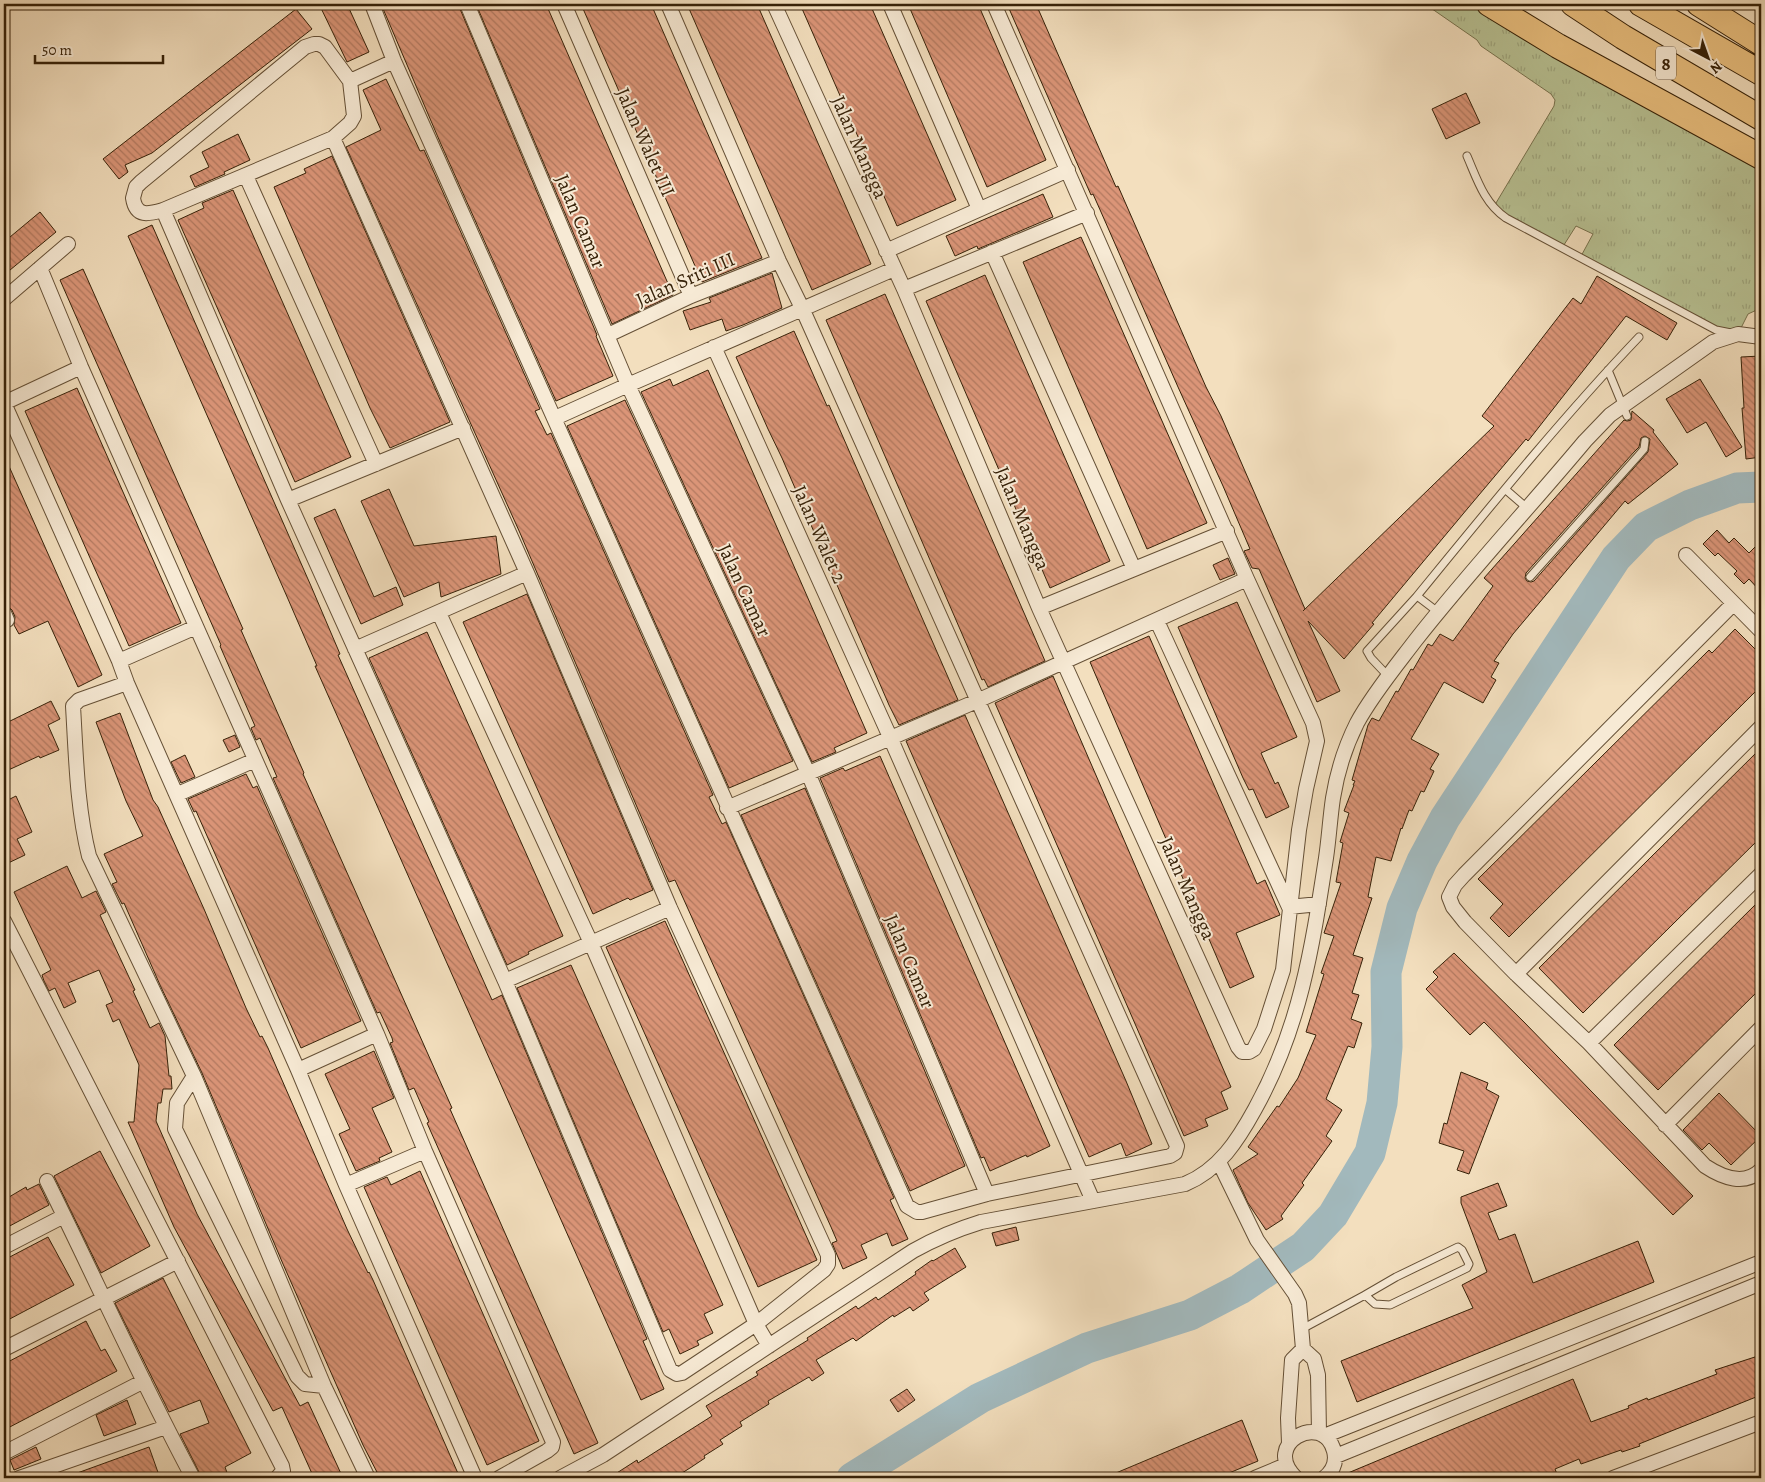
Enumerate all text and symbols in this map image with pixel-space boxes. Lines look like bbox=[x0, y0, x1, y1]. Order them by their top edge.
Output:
scale bar bbox=[35, 32, 162, 64]
north arrow bbox=[1682, 32, 1732, 82]
text: 50 m bbox=[42, 40, 72, 60]
road number: 8 bbox=[1656, 46, 1676, 80]
text: N bbox=[1706, 57, 1726, 78]
street label: Jalan Walet III bbox=[609, 83, 682, 201]
street label: Jalan Mangga bbox=[825, 91, 895, 204]
street label: Jalan Camar bbox=[549, 170, 613, 273]
street label: Jalan Sriti III bbox=[631, 246, 739, 313]
street label: Jalan Mangga bbox=[989, 462, 1057, 575]
street label: Jalan Walet 2 bbox=[786, 481, 853, 588]
street label: Jalan Camar bbox=[711, 539, 778, 641]
street label: Jalan Mangga bbox=[1153, 832, 1223, 945]
street label: Jalan Camar bbox=[878, 910, 942, 1013]

